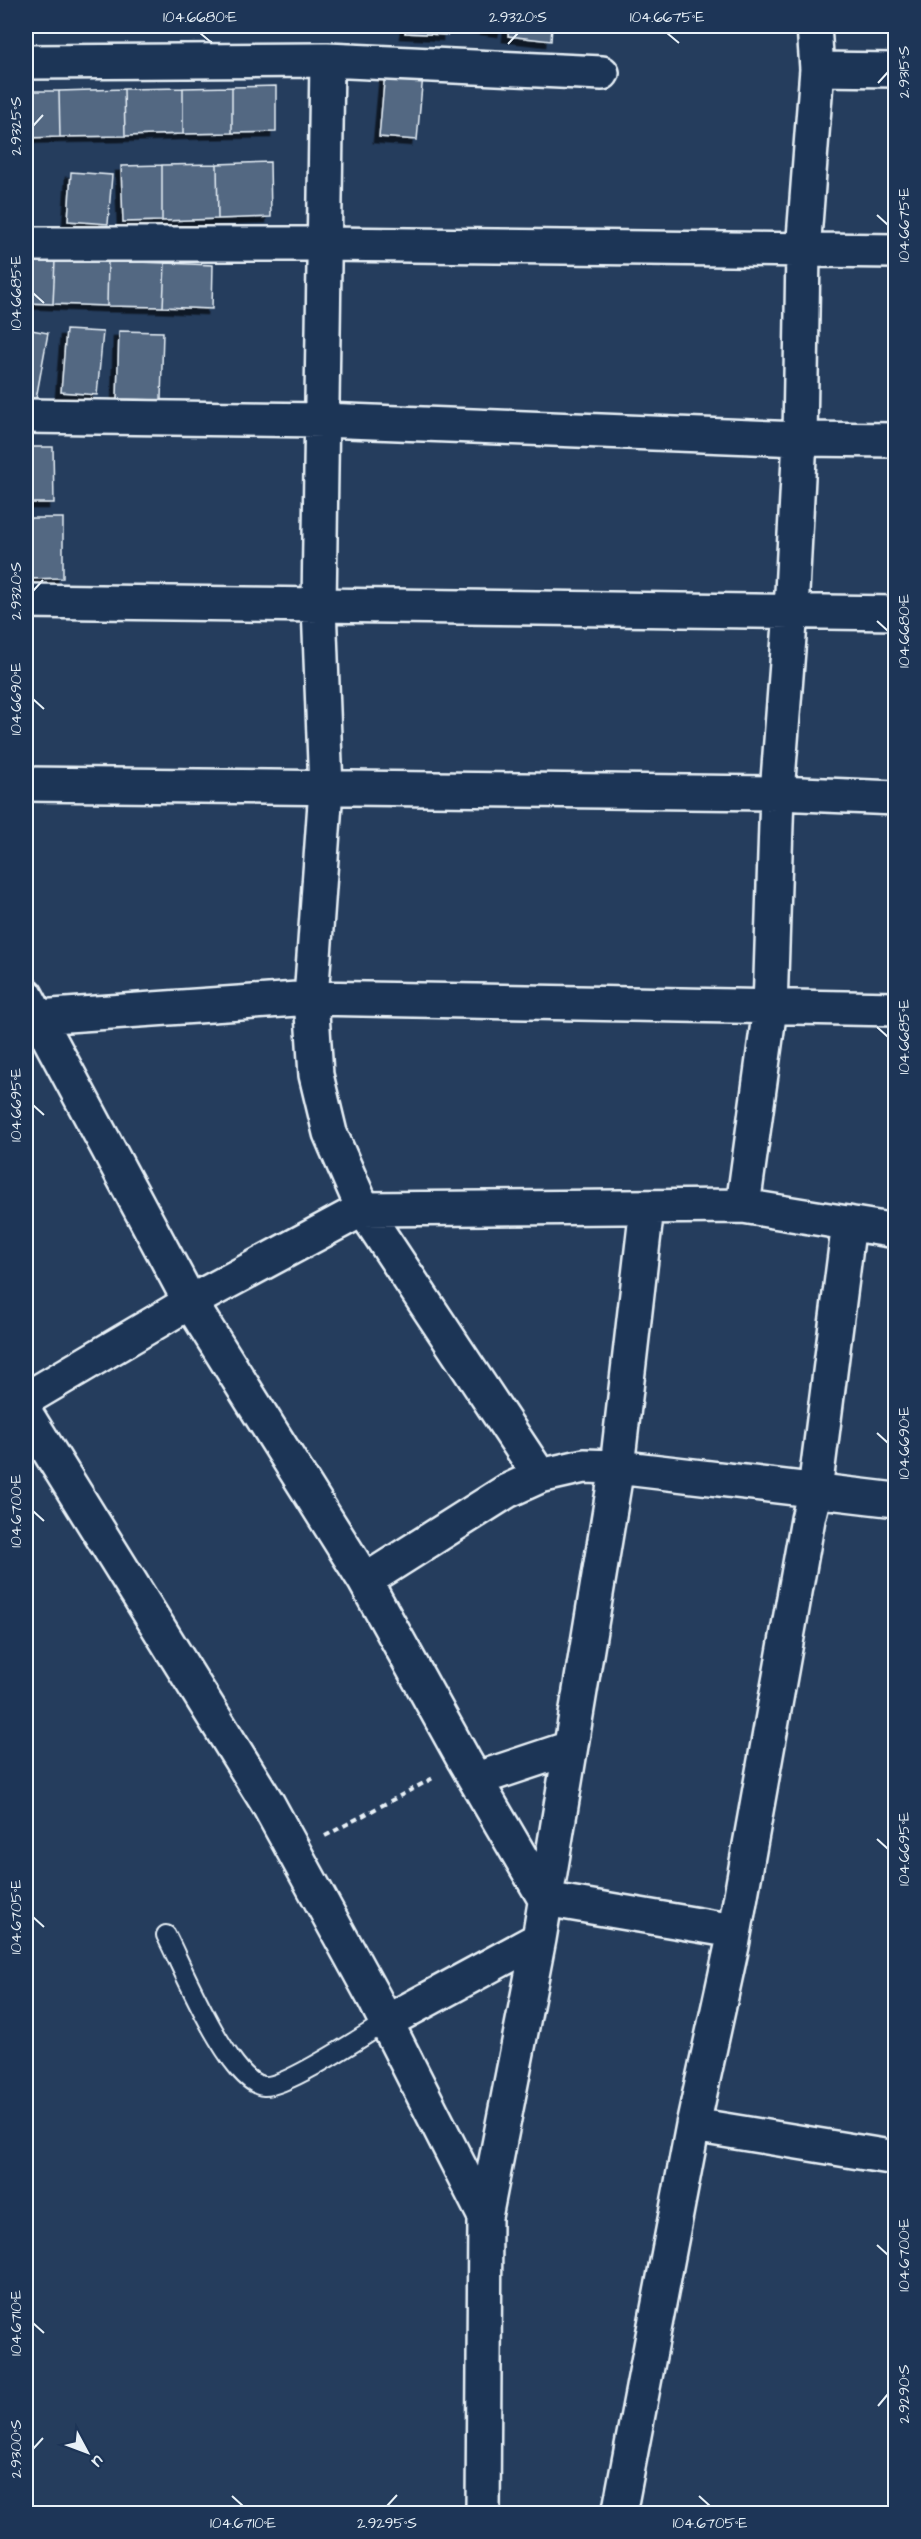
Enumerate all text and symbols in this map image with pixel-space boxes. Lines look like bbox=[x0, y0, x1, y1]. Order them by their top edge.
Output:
text: 104.6680°E bbox=[163, 7, 237, 28]
text: 2.9320°S bbox=[489, 7, 547, 28]
text: 104.6675°E bbox=[630, 7, 704, 28]
text: 2.9315°S bbox=[894, 45, 915, 98]
text: 2.9325°S bbox=[6, 96, 27, 156]
text: 104.6675°E bbox=[894, 188, 915, 262]
text: 104.6685°E bbox=[6, 255, 27, 331]
text: 2.9320°S bbox=[6, 562, 27, 620]
text: 104.6680°E bbox=[894, 594, 915, 668]
text: 104.6690°E bbox=[6, 663, 27, 735]
text: 104.6685°E bbox=[894, 999, 915, 1075]
text: 104.6695°E bbox=[6, 1068, 27, 1142]
text: 104.6690°E bbox=[894, 1407, 915, 1479]
text: 104.6700°E bbox=[6, 1474, 27, 1548]
text: 104.6695°E bbox=[894, 1812, 915, 1886]
text: 104.6705°E bbox=[6, 1880, 27, 1954]
text: 104.6700°E bbox=[894, 2218, 915, 2292]
text: 104.6710°E bbox=[6, 2290, 27, 2356]
text: 2.9290°S bbox=[894, 2364, 915, 2423]
text: 2.9300°S bbox=[6, 2419, 27, 2478]
north arrow bbox=[57, 2422, 117, 2482]
text: U bbox=[86, 2451, 109, 2472]
text: 104.6710°E bbox=[210, 2513, 276, 2534]
text: 2.9295°S bbox=[357, 2513, 417, 2534]
text: 104.6705°E bbox=[673, 2513, 747, 2534]

